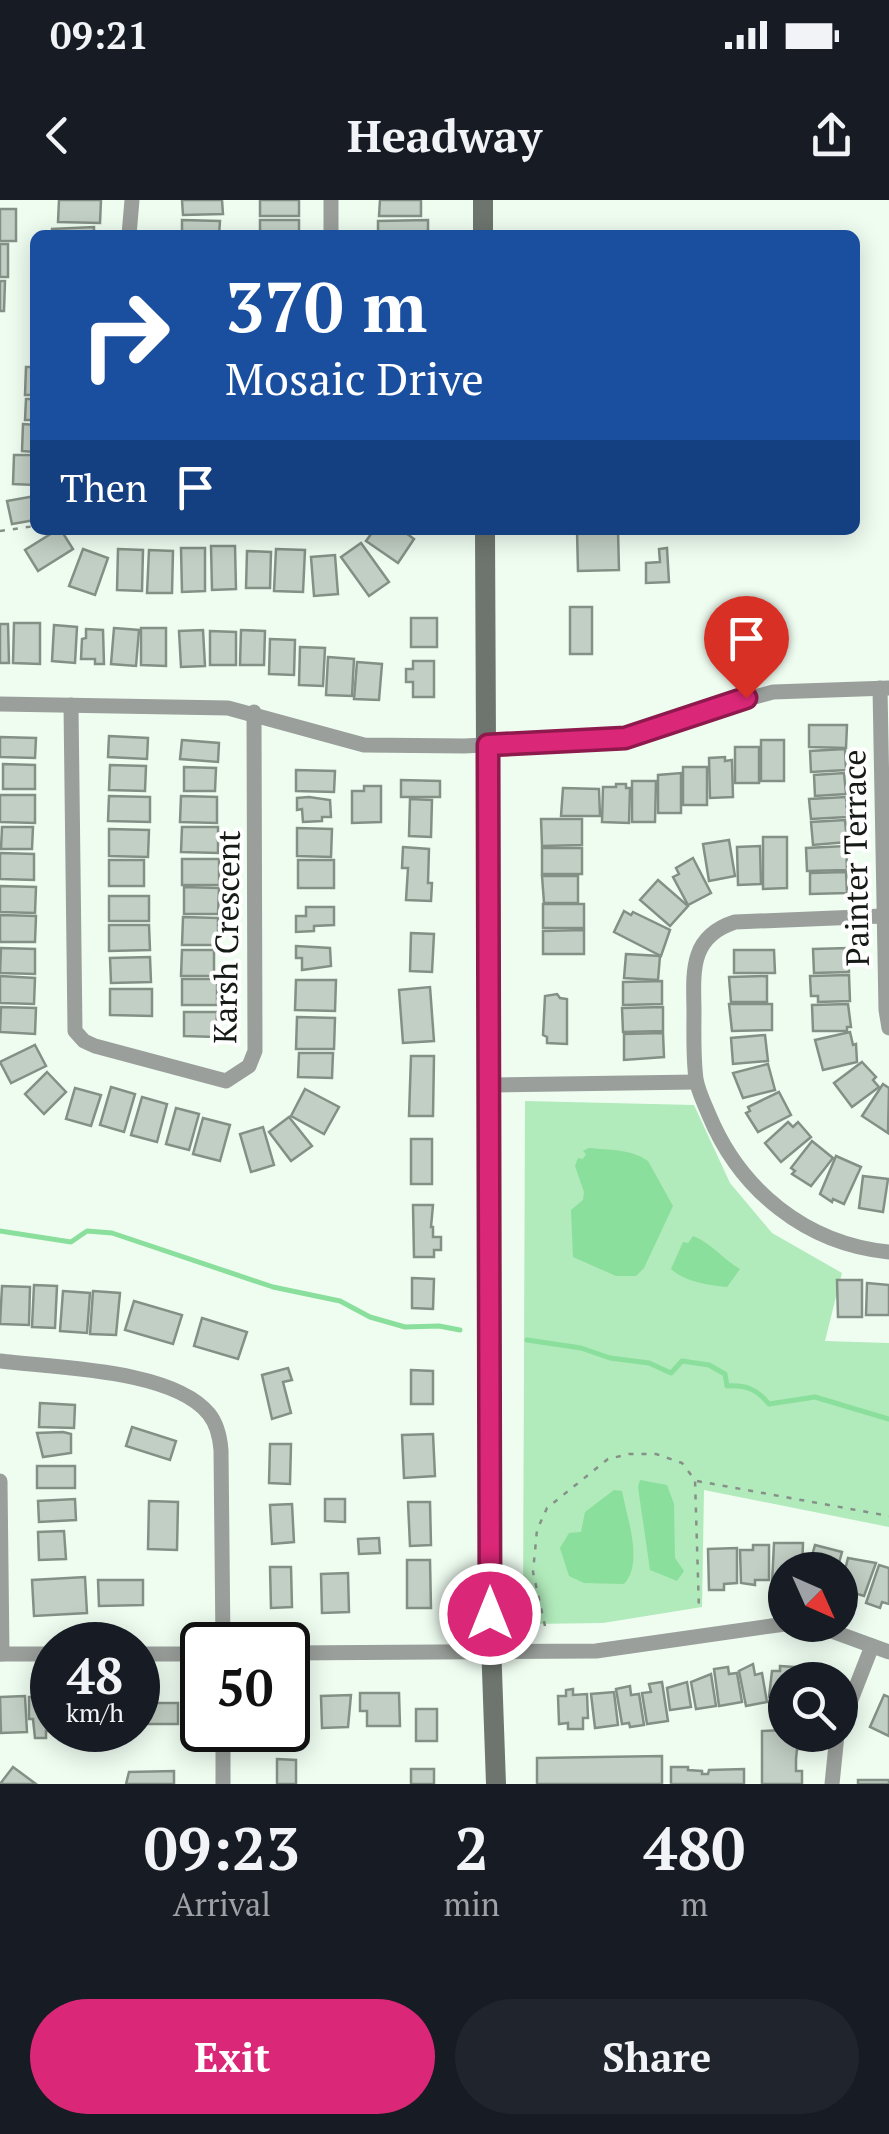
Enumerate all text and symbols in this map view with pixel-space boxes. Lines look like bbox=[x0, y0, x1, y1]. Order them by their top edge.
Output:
text: 09:21 bbox=[50, 10, 149, 60]
text: Headway bbox=[347, 105, 542, 165]
icon: back bbox=[30, 108, 85, 163]
icon: share bbox=[804, 108, 859, 163]
text: 370 m bbox=[225, 259, 427, 352]
icon: right bbox=[60, 270, 190, 400]
text: Mosaic Drive bbox=[225, 348, 484, 408]
icon: arrive bbox=[168, 460, 223, 515]
text: Then bbox=[60, 463, 148, 513]
pin bbox=[704, 596, 789, 699]
icon: arrive bbox=[719, 611, 774, 666]
street label: Painter Terrace bbox=[832, 749, 878, 967]
street label: Karsh Crescent bbox=[203, 830, 249, 1044]
north arrow bbox=[768, 1552, 858, 1642]
map controls bbox=[768, 1552, 858, 1752]
position arrow bbox=[438, 1562, 542, 1666]
speed limit sign: 50 bbox=[180, 1622, 310, 1752]
text: 48 bbox=[67, 1642, 123, 1708]
button: search bbox=[768, 1662, 858, 1752]
text: km/h bbox=[66, 1696, 124, 1729]
text: 09:23 bbox=[144, 1808, 300, 1887]
text: 2 bbox=[455, 1808, 489, 1887]
text: 480 bbox=[644, 1808, 745, 1887]
text: Arrival bbox=[173, 1883, 271, 1925]
text: min bbox=[444, 1883, 500, 1925]
text: m bbox=[681, 1883, 708, 1925]
button: Exit bbox=[30, 1999, 435, 2114]
button: Share bbox=[455, 1999, 859, 2114]

